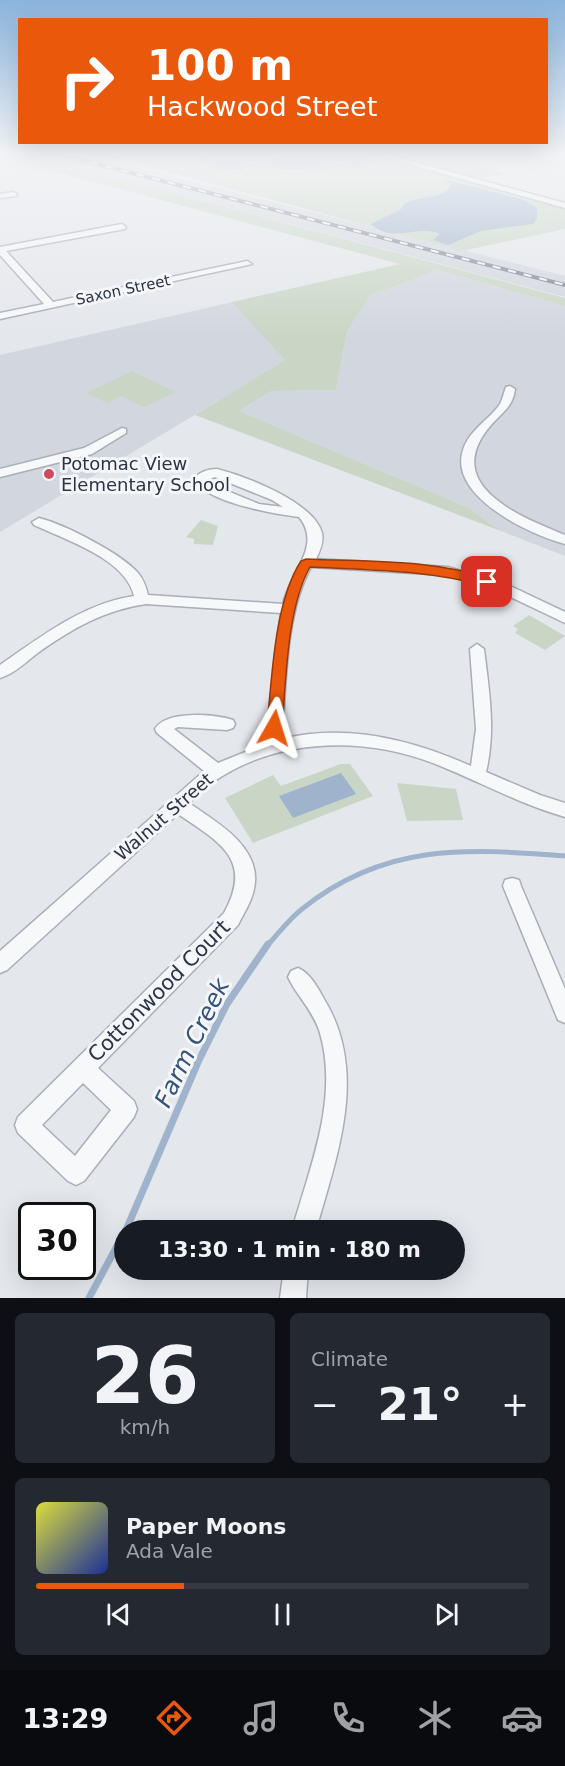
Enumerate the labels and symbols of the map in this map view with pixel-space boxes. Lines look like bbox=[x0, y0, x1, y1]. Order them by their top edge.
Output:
street label: Saxon Street bbox=[74, 271, 172, 309]
place label: Potomac View Elementary School bbox=[61, 453, 230, 495]
marker: Potomac View Elementary School bbox=[42, 467, 56, 481]
pin bbox=[461, 556, 512, 607]
position arrow bbox=[242, 696, 306, 760]
street label: Walnut Street bbox=[110, 768, 217, 865]
street label: Cottonwood Court bbox=[83, 915, 235, 1067]
water label: Farm Creek bbox=[149, 973, 236, 1112]
speed limit sign: 30 bbox=[18, 1202, 96, 1280]

